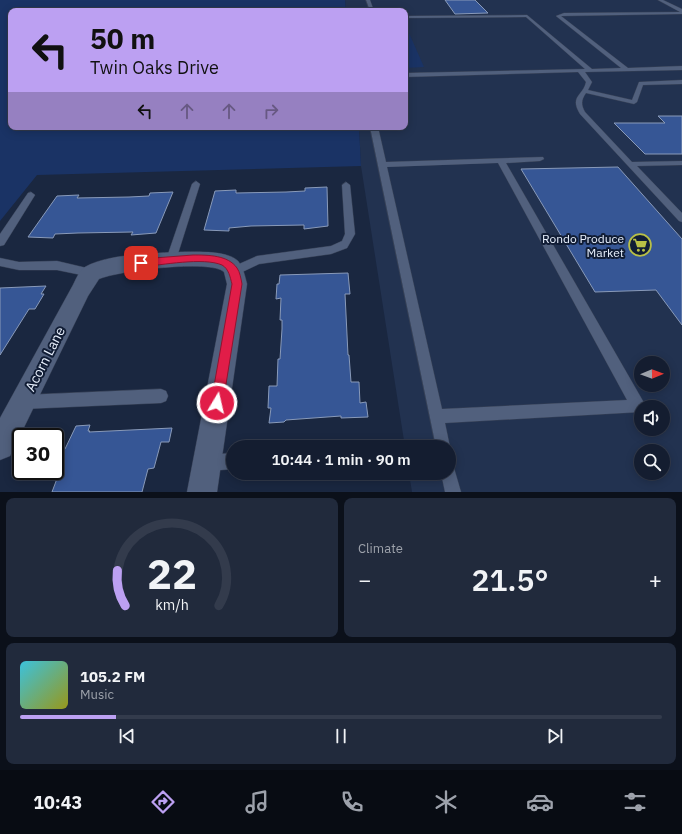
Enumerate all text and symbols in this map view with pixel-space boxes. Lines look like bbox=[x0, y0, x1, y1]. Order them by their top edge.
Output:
text: 50 m bbox=[90, 20, 155, 57]
icon: left bbox=[24, 24, 76, 76]
text: Twin Oaks Drive bbox=[90, 56, 219, 79]
icon: left bbox=[134, 100, 156, 122]
icon: ahead bbox=[176, 100, 198, 122]
icon: ahead bbox=[218, 100, 240, 122]
icon: right bbox=[260, 100, 282, 122]
place label: Rondo Produce Market bbox=[542, 231, 624, 260]
supermarket icon: Rondo Produce Market bbox=[627, 232, 653, 258]
pin bbox=[124, 246, 158, 280]
icon: arrive bbox=[130, 252, 152, 274]
street label: Acorn Lane bbox=[21, 323, 69, 394]
north arrow bbox=[634, 356, 670, 392]
map controls bbox=[634, 356, 670, 480]
position arrow bbox=[196, 382, 238, 424]
button: sound bbox=[634, 400, 670, 436]
speed limit sign: 30 bbox=[12, 428, 64, 480]
button: search bbox=[634, 444, 670, 480]
text: 10:44 · 1 min · 90 m bbox=[271, 450, 411, 469]
text: Climate bbox=[358, 540, 403, 557]
text: 22 bbox=[147, 545, 197, 599]
text: 21.5° bbox=[471, 560, 549, 599]
text: − bbox=[358, 565, 371, 594]
text: + bbox=[649, 565, 662, 594]
text: km/h bbox=[155, 594, 189, 613]
text: 105.2 FM bbox=[80, 667, 145, 686]
text: Music bbox=[80, 686, 114, 703]
icon: previous bbox=[116, 725, 138, 747]
icon: pause bbox=[330, 725, 352, 747]
icon: next bbox=[544, 725, 566, 747]
icon: directions bbox=[149, 788, 177, 816]
icon: music bbox=[243, 788, 271, 816]
icon: phone bbox=[338, 788, 366, 816]
icon: climate bbox=[432, 788, 460, 816]
icon: car bbox=[526, 788, 554, 816]
icon: filters bbox=[621, 788, 649, 816]
text: 10:43 bbox=[33, 791, 82, 814]

